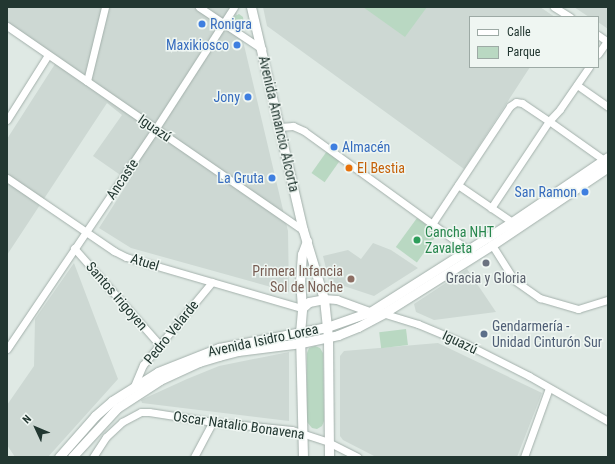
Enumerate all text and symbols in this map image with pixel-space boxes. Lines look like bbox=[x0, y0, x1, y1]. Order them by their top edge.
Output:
place label: Ronigra bbox=[210, 16, 252, 32]
legend bbox=[469, 16, 599, 68]
marker: Ronigra bbox=[197, 19, 207, 29]
text: Calle bbox=[507, 25, 531, 39]
place label: Maxikiosco bbox=[166, 37, 229, 53]
marker: Maxikiosco bbox=[232, 40, 242, 50]
text: Parque bbox=[507, 45, 540, 59]
street label: Avenida Amancio Alcorta bbox=[255, 54, 303, 194]
place label: Jony bbox=[214, 89, 240, 105]
marker: Jony bbox=[243, 92, 253, 102]
street label: Iguazú bbox=[135, 111, 175, 145]
place label: Almacén bbox=[342, 139, 390, 155]
marker: Almacén bbox=[329, 142, 339, 152]
street label: Ancaste bbox=[102, 156, 142, 202]
place label: El Bestia bbox=[357, 160, 405, 176]
marker: El Bestia bbox=[344, 163, 354, 173]
place label: La Gruta bbox=[217, 170, 264, 186]
marker: La Gruta bbox=[267, 173, 277, 183]
place label: San Ramon bbox=[515, 184, 577, 200]
marker: San Ramon bbox=[580, 187, 590, 197]
place label: Cancha NHT Zavaleta bbox=[425, 224, 494, 256]
marker: Cancha NHT Zavaleta bbox=[412, 235, 422, 245]
street label: Atuel bbox=[129, 250, 161, 274]
street label: Santos Irigoyen bbox=[83, 258, 151, 334]
marker: Gracia y Gloria bbox=[481, 258, 491, 268]
place label: Primera Infancia Sol de Noche bbox=[252, 263, 343, 296]
place label: Gracia y Gloria bbox=[446, 270, 526, 286]
marker: Primera Infancia Sol de Noche bbox=[346, 274, 356, 284]
street label: Pedro Velarde bbox=[140, 297, 202, 367]
place label: Gendarmería - Unidad Cinturón Sur bbox=[492, 318, 602, 350]
street label: Avenida Isidro Lorea bbox=[206, 320, 320, 360]
street label: Iguazú bbox=[440, 327, 480, 357]
marker: Gendarmería - Unidad Cinturón Sur bbox=[479, 329, 489, 339]
street label: Oscar Natalio Bonavena bbox=[172, 407, 306, 443]
north arrow bbox=[16, 408, 56, 448]
text: N bbox=[20, 412, 34, 426]

